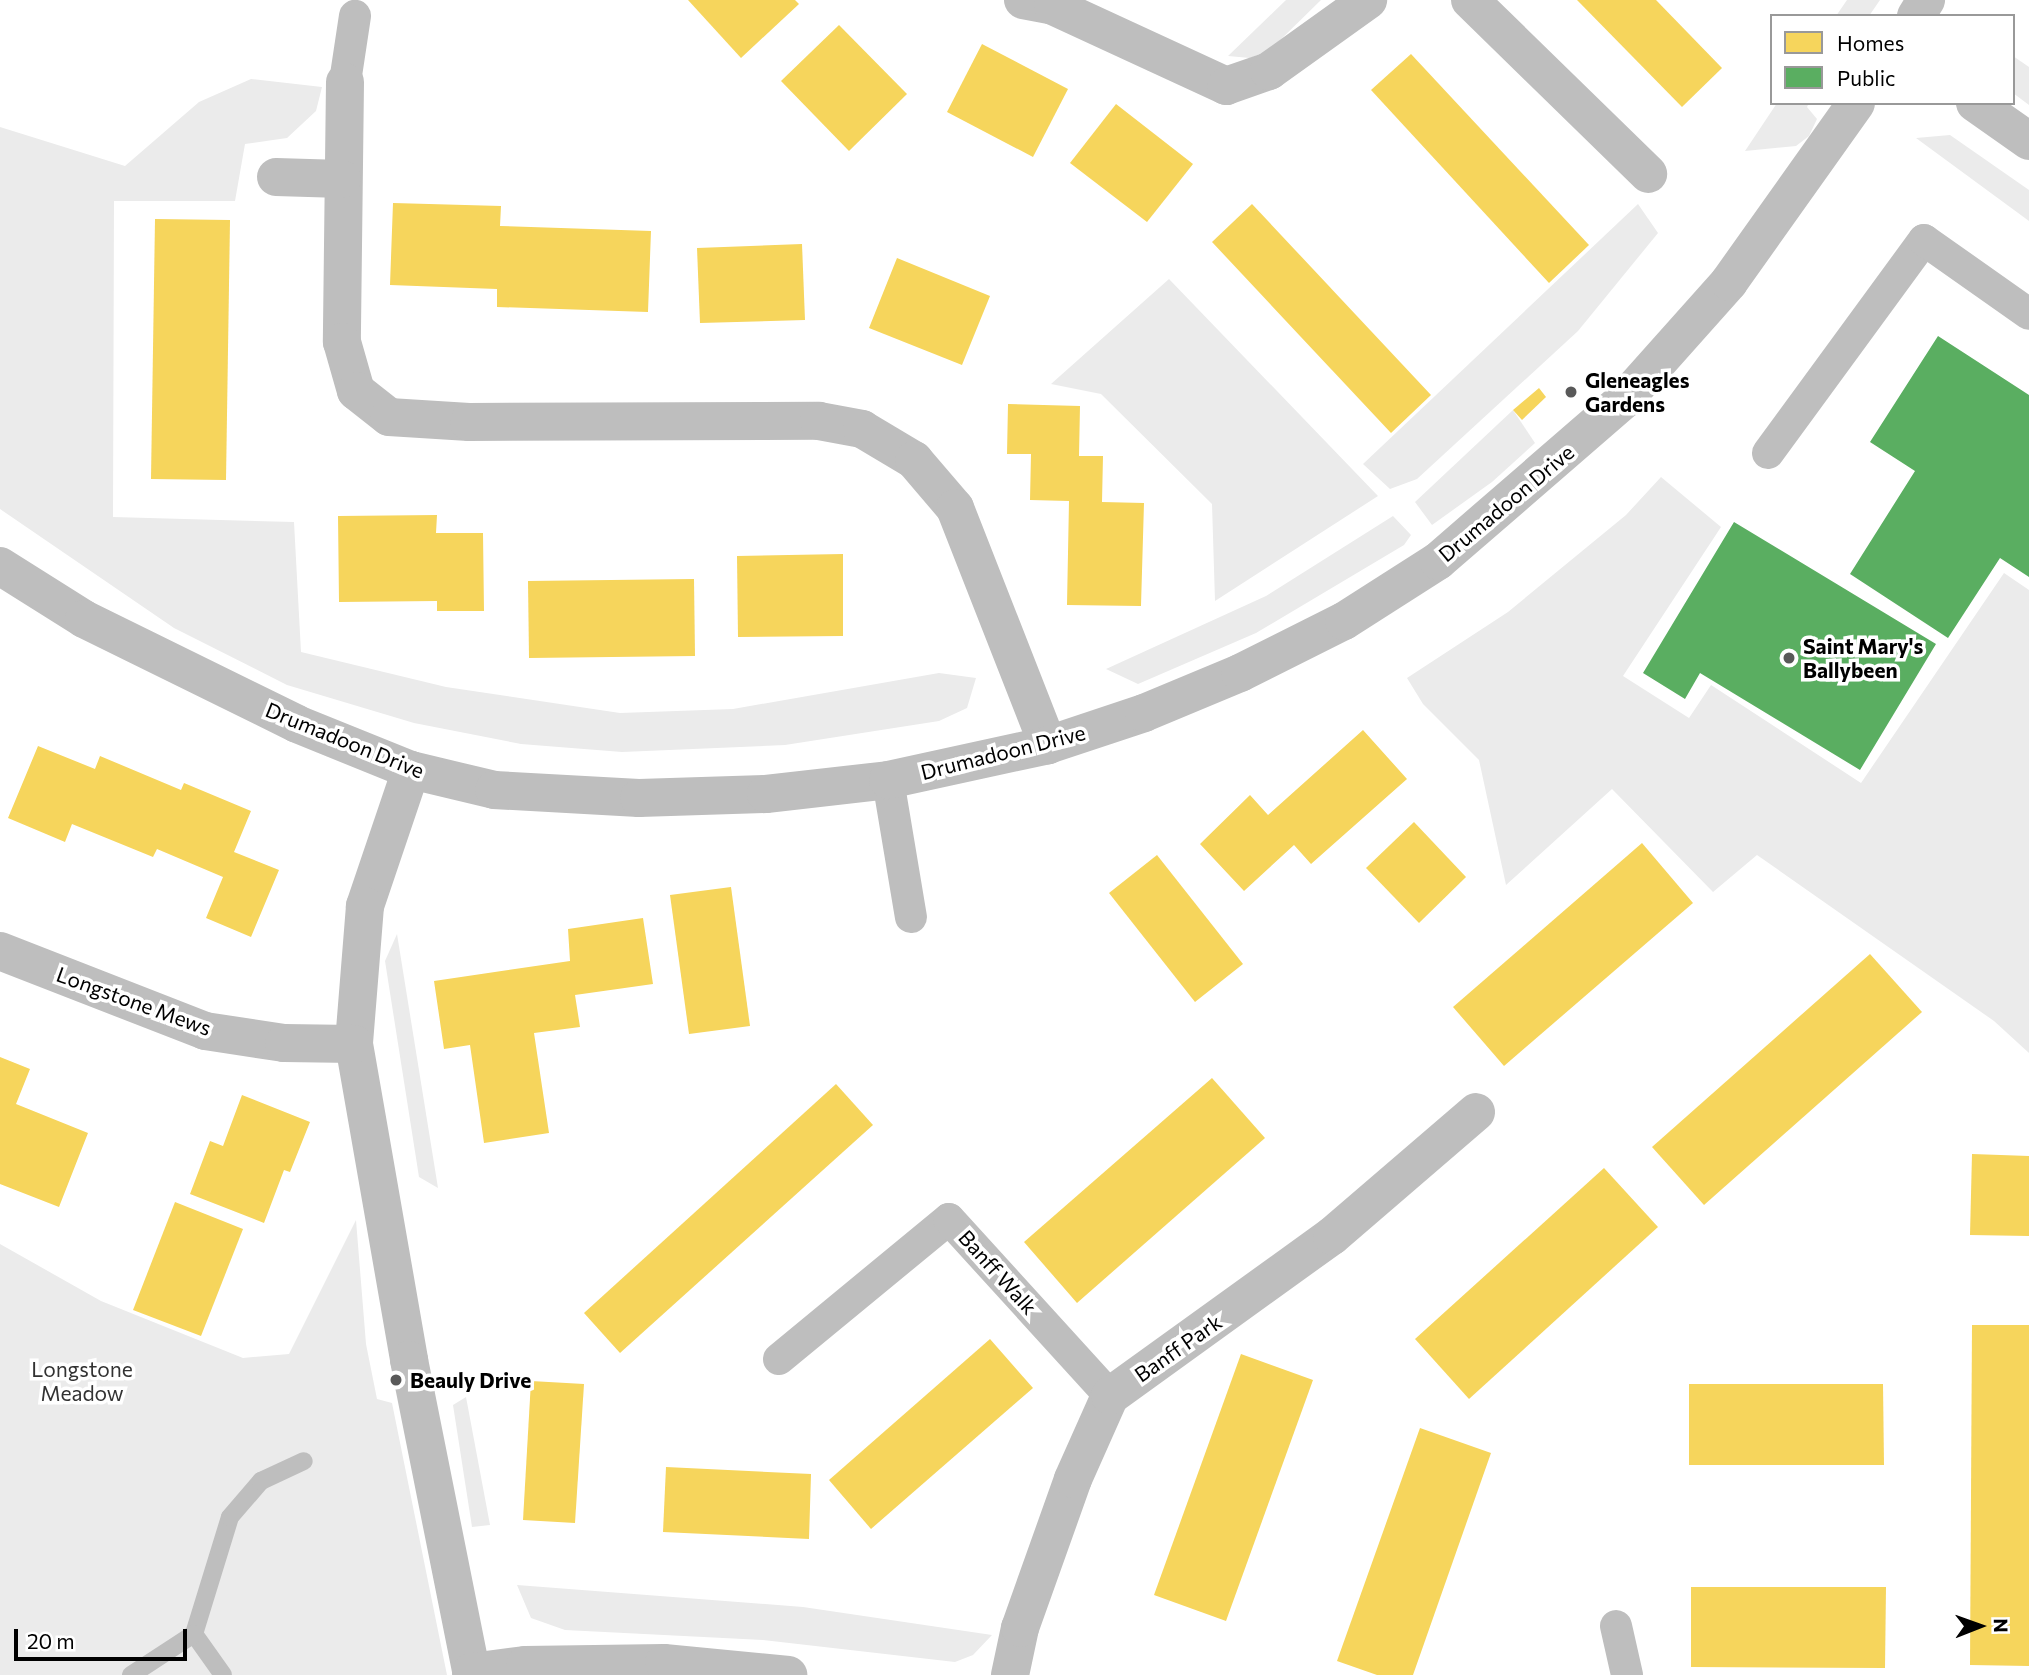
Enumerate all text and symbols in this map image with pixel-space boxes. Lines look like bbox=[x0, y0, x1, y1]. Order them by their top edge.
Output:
legend bbox=[1770, 14, 2015, 105]
text: Homes bbox=[1837, 30, 1904, 55]
text: Public bbox=[1837, 65, 1895, 90]
place label: Gleneagles Gardens bbox=[1585, 367, 1689, 417]
marker: Gleneagles Gardens bbox=[1563, 384, 1579, 400]
street label: Drumadoon Drive bbox=[1433, 439, 1579, 567]
place label: Saint Mary's Ballybeen bbox=[1803, 633, 1923, 683]
marker: Saint Mary's Ballybeen bbox=[1781, 650, 1797, 666]
street label: Drumadoon Drive bbox=[262, 697, 428, 783]
street label: Drumadoon Drive bbox=[918, 719, 1088, 785]
street label: Longstone Mews bbox=[53, 961, 215, 1041]
street label: Banff Walk bbox=[954, 1225, 1042, 1319]
street label: Banff Park bbox=[1130, 1309, 1226, 1387]
park label: Longstone Meadow bbox=[31, 1356, 133, 1406]
place label: Beauly Drive bbox=[410, 1367, 531, 1393]
marker: Beauly Drive bbox=[388, 1372, 404, 1388]
north arrow bbox=[1945, 1591, 2015, 1661]
scale bar bbox=[18, 1616, 191, 1660]
text: N bbox=[1990, 1618, 2013, 1633]
text: 20 m bbox=[27, 1628, 75, 1653]

